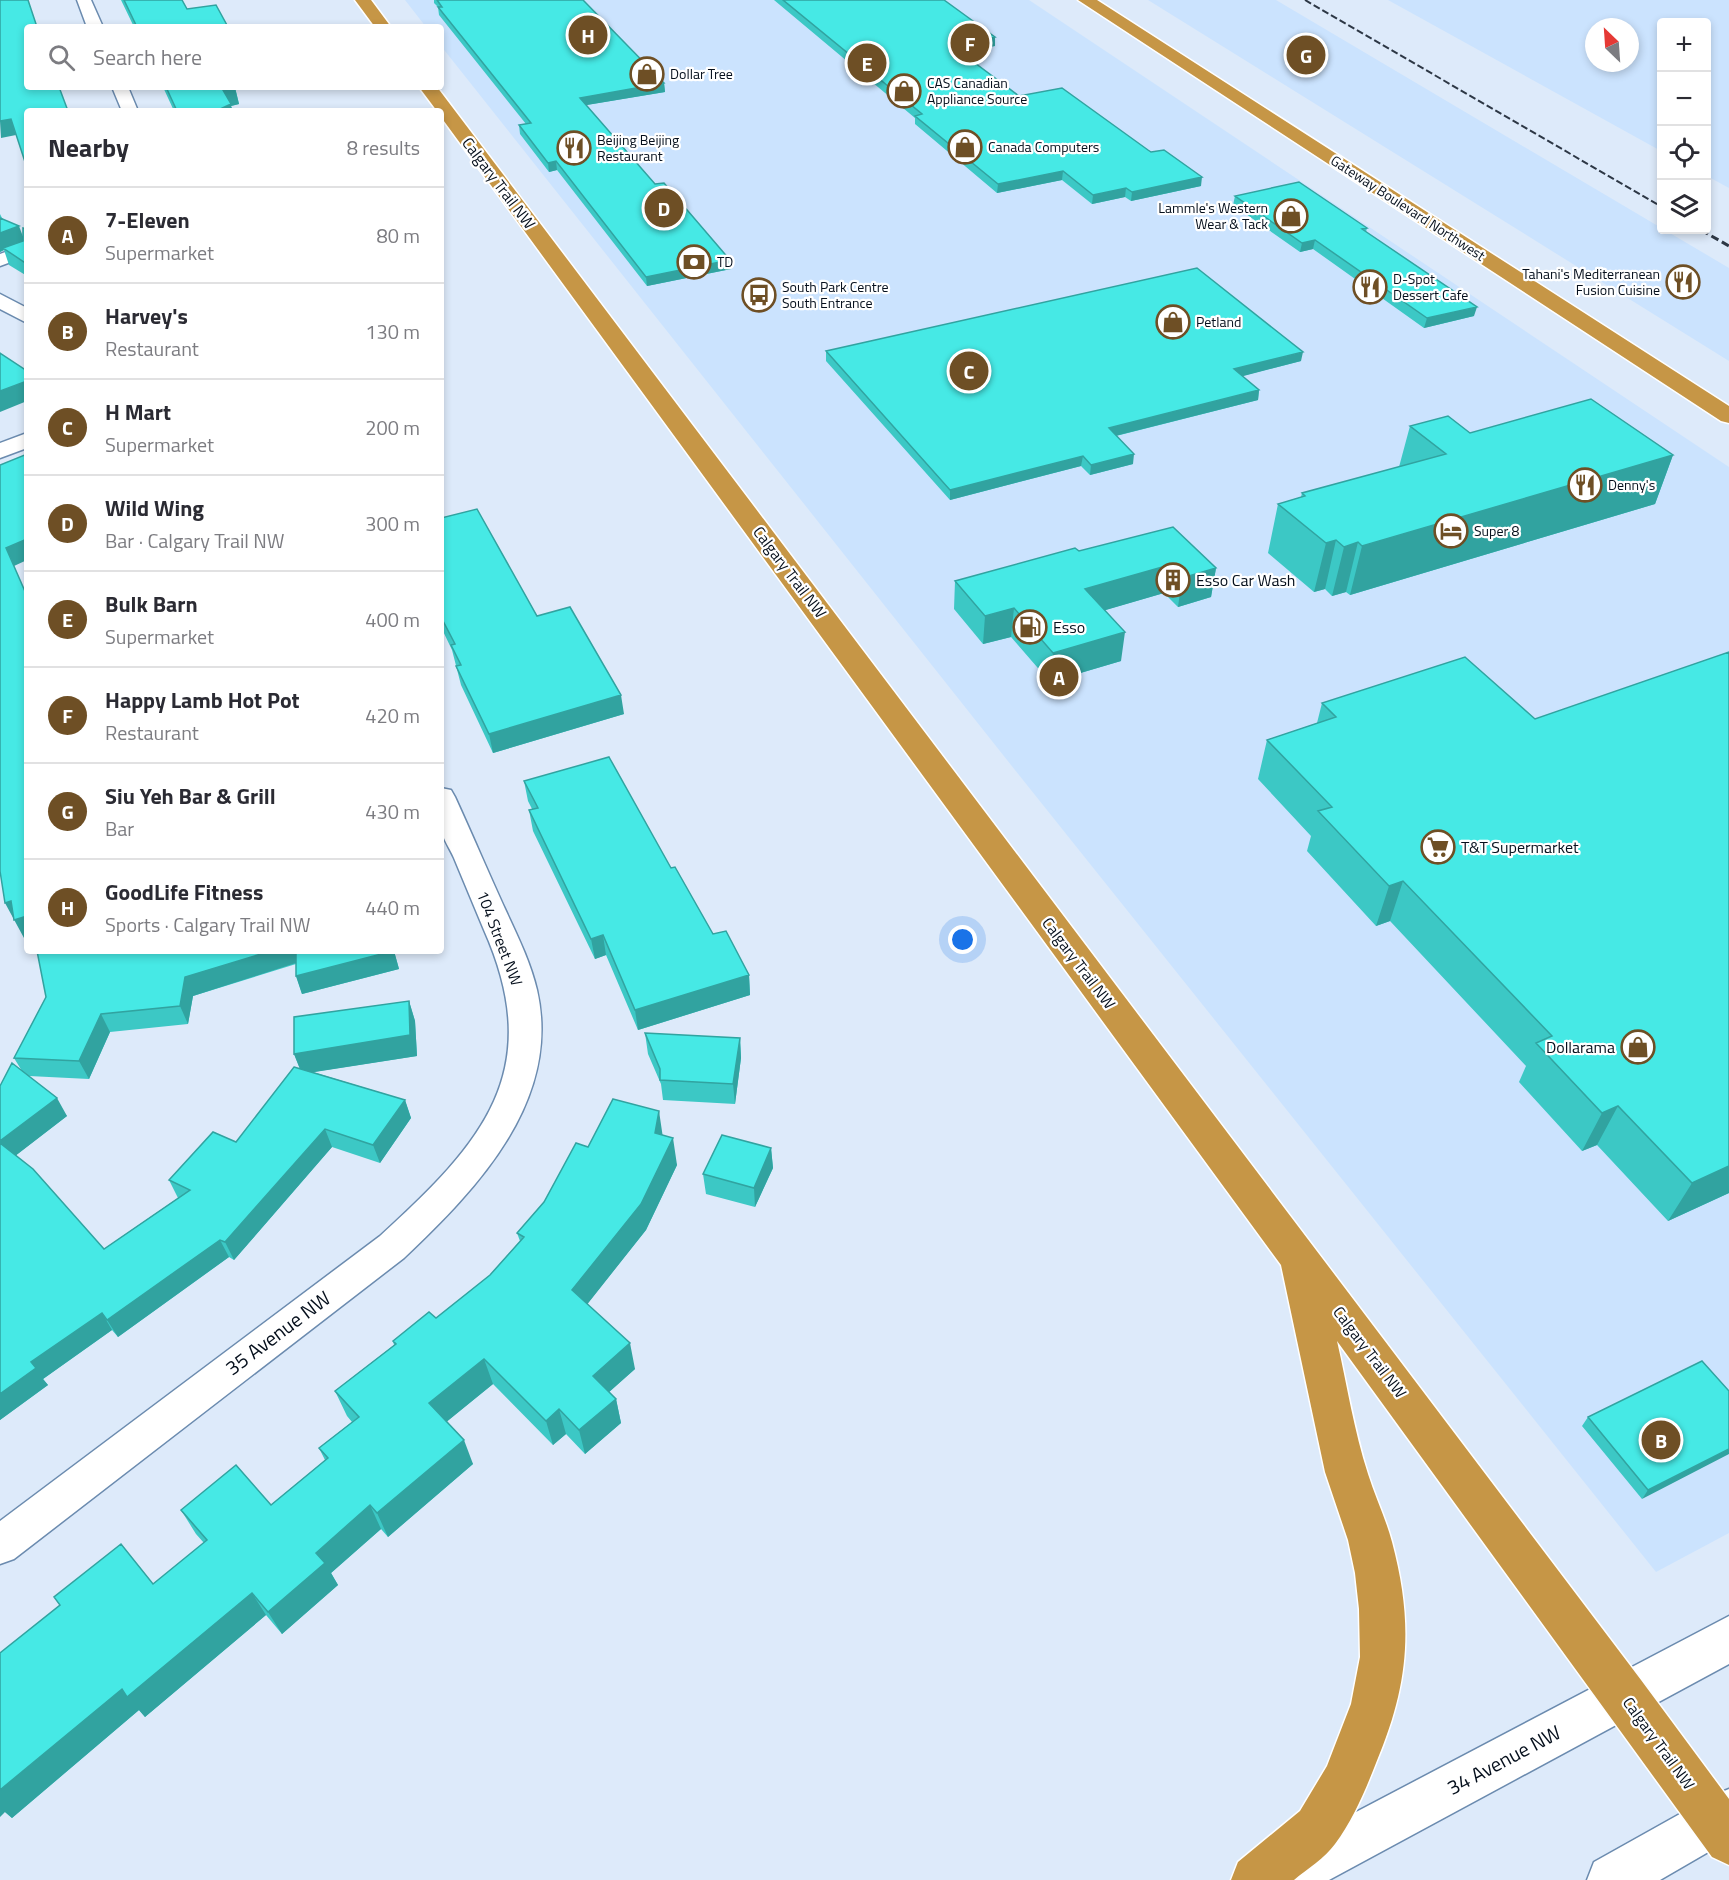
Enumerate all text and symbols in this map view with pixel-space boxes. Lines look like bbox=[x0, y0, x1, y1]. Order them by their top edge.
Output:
pin: H bbox=[568, 12, 608, 57]
north arrow bbox=[1585, 18, 1639, 72]
map controls bbox=[1657, 18, 1711, 234]
button: + bbox=[1657, 18, 1711, 72]
pin: F bbox=[950, 20, 990, 66]
search box bbox=[24, 24, 444, 90]
pin: G bbox=[1286, 32, 1326, 78]
text: Search here bbox=[93, 40, 202, 74]
pin: E bbox=[848, 40, 886, 86]
icon: search bbox=[45, 41, 78, 74]
shop icon: Dollar Tree bbox=[629, 56, 665, 92]
place label: Dollar Tree bbox=[670, 63, 733, 84]
place label: CAS Canadian Appliance Source bbox=[927, 72, 1027, 109]
button: − bbox=[1657, 72, 1711, 126]
shop icon: CAS Canadian Appliance Source bbox=[886, 73, 922, 109]
button: locate bbox=[1657, 126, 1711, 180]
text: Nearby bbox=[48, 128, 129, 167]
place label: Beijing Beijing Restaurant bbox=[597, 129, 679, 166]
shop icon: Canada Computers bbox=[947, 129, 983, 165]
restaurant icon: Beijing Beijing Restaurant bbox=[556, 130, 592, 166]
text: 8 results bbox=[347, 132, 420, 163]
street label: Calgary Trail NW bbox=[456, 132, 542, 234]
place label: Canada Computers bbox=[988, 136, 1099, 157]
street label: Gateway Boulevard Northwest bbox=[1327, 150, 1490, 266]
button: layers bbox=[1657, 180, 1711, 234]
pin: D bbox=[644, 186, 684, 230]
place label: Lammle's Western Wear & Tack bbox=[1158, 197, 1268, 234]
shop icon: Lammle's Western Wear & Tack bbox=[1273, 198, 1309, 234]
text: 7-Eleven bbox=[105, 203, 190, 237]
text: A bbox=[61, 220, 74, 251]
text: 80 m bbox=[376, 220, 420, 251]
text: Supermarket bbox=[105, 237, 214, 268]
bank icon: TD bbox=[676, 244, 712, 280]
place label: TD bbox=[717, 251, 733, 272]
place label: Tahani's Mediterranean Fusion Cuisine bbox=[1522, 263, 1660, 300]
restaurant icon: Tahani's Mediterranean Fusion Cuisine bbox=[1665, 264, 1701, 300]
place label: D-Spot Dessert Cafe bbox=[1393, 268, 1468, 305]
restaurant icon: D-Spot Dessert Cafe bbox=[1352, 269, 1388, 305]
place label: South Park Centre South Entrance bbox=[782, 276, 889, 313]
bus stop icon: South Park Centre South Entrance bbox=[741, 277, 777, 313]
text: Harvey's bbox=[105, 299, 188, 333]
shop icon: Petland bbox=[1155, 304, 1191, 340]
place label: Petland bbox=[1196, 311, 1241, 332]
text: B bbox=[61, 316, 74, 347]
text: 130 m bbox=[365, 316, 420, 347]
text: Restaurant bbox=[105, 333, 199, 364]
pin: C bbox=[950, 348, 988, 394]
text: H Mart bbox=[105, 395, 171, 429]
text: C bbox=[62, 412, 73, 443]
text: 200 m bbox=[365, 412, 420, 443]
text: Supermarket bbox=[105, 429, 214, 460]
restaurant icon: Denny's bbox=[1567, 467, 1603, 503]
place label: Denny's bbox=[1608, 474, 1655, 495]
text: Wild Wing bbox=[105, 491, 204, 525]
text: D bbox=[61, 508, 74, 539]
text: 300 m bbox=[365, 508, 420, 539]
hotel icon: Super 8 bbox=[1433, 513, 1469, 549]
place label: Super 8 bbox=[1474, 520, 1519, 541]
street label: Calgary Trail NW bbox=[747, 521, 833, 623]
text: Bar · Calgary Trail NW bbox=[105, 525, 285, 556]
building icon: Esso Car Wash bbox=[1155, 562, 1191, 598]
place label: Esso Car Wash bbox=[1196, 568, 1295, 592]
text: Bulk Barn bbox=[105, 587, 198, 621]
text: E bbox=[62, 604, 73, 635]
text: 400 m bbox=[365, 604, 420, 635]
fuel station icon: Esso bbox=[1012, 609, 1048, 645]
place label: Esso bbox=[1053, 615, 1085, 639]
text: Supermarket bbox=[105, 621, 214, 652]
pin: A bbox=[1040, 654, 1078, 700]
text: Happy Lamb Hot Pot bbox=[105, 683, 300, 717]
text: F bbox=[62, 700, 73, 731]
text: 420 m bbox=[365, 700, 420, 731]
text: Restaurant bbox=[105, 717, 199, 748]
text: Siu Yeh Bar & Grill bbox=[105, 779, 276, 813]
text: G bbox=[61, 796, 74, 827]
text: 430 m bbox=[365, 796, 420, 827]
text: Bar bbox=[105, 813, 134, 844]
supermarket icon: T&T Supermarket bbox=[1420, 829, 1456, 865]
place label: T&T Supermarket bbox=[1461, 835, 1579, 859]
text: GoodLife Fitness bbox=[105, 875, 263, 909]
street label: 104 Street NW bbox=[471, 887, 529, 989]
text: H bbox=[61, 892, 74, 923]
text: 440 m bbox=[365, 892, 420, 923]
text: Sports · Calgary Trail NW bbox=[105, 909, 311, 940]
street label: Calgary Trail NW bbox=[1036, 912, 1122, 1014]
your location bbox=[948, 925, 977, 954]
shop icon: Dollarama bbox=[1620, 1029, 1656, 1065]
place label: Dollarama bbox=[1546, 1035, 1615, 1059]
street label: 35 Avenue NW bbox=[218, 1282, 337, 1383]
street label: Calgary Trail NW bbox=[1327, 1301, 1413, 1403]
pin: B bbox=[1642, 1418, 1680, 1462]
street label: Calgary Trail NW bbox=[1617, 1692, 1701, 1794]
street label: 34 Avenue NW bbox=[1441, 1716, 1566, 1803]

